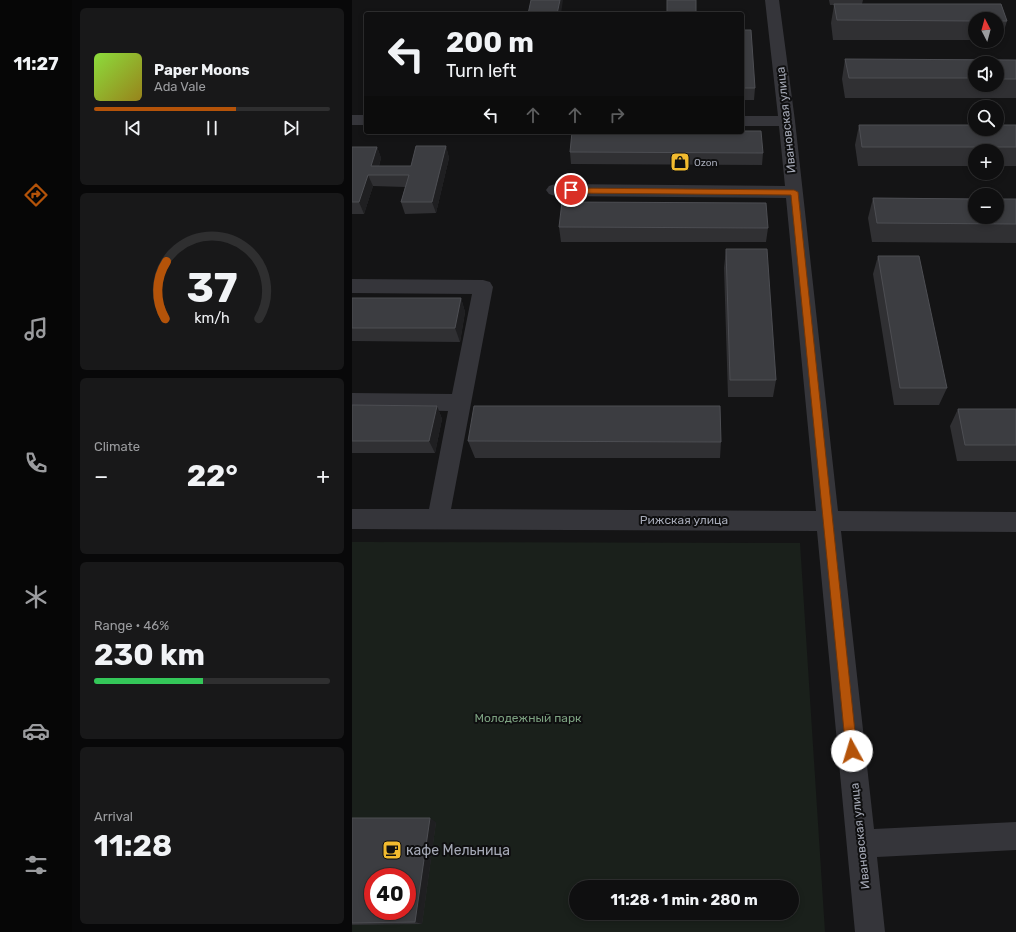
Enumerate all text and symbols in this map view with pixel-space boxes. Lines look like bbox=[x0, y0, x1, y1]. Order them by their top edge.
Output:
north arrow bbox=[968, 12, 1004, 48]
map controls bbox=[968, 12, 1004, 224]
text: 200 m bbox=[446, 26, 534, 59]
icon: left bbox=[380, 28, 432, 80]
text: 11:27 bbox=[13, 53, 59, 75]
button: sound bbox=[968, 56, 1004, 92]
text: Turn left bbox=[446, 60, 516, 82]
text: Paper Moons bbox=[154, 61, 250, 79]
street label: Ивановская улица bbox=[773, 66, 799, 174]
text: Ada Vale bbox=[154, 79, 206, 94]
button: search bbox=[968, 100, 1004, 136]
icon: left bbox=[480, 104, 502, 126]
icon: ahead bbox=[522, 104, 544, 126]
icon: ahead bbox=[564, 104, 586, 126]
icon: right bbox=[606, 104, 628, 126]
icon: previous bbox=[122, 117, 144, 139]
icon: pause bbox=[201, 117, 223, 139]
icon: next bbox=[280, 117, 302, 139]
button: + bbox=[968, 144, 1004, 180]
shop icon: Ozon bbox=[669, 151, 691, 173]
place label: Ozon bbox=[694, 157, 718, 169]
pin bbox=[554, 173, 588, 207]
icon: arrive bbox=[560, 179, 582, 201]
icon: directions bbox=[22, 181, 50, 209]
button: − bbox=[968, 188, 1004, 224]
text: 37 bbox=[186, 263, 238, 312]
text: km/h bbox=[194, 310, 230, 327]
icon: music bbox=[22, 315, 50, 343]
text: Climate bbox=[94, 439, 140, 454]
icon: phone bbox=[22, 449, 50, 477]
text: 22° bbox=[187, 458, 238, 494]
text: − bbox=[94, 463, 108, 490]
text: + bbox=[316, 463, 330, 490]
street label: Рижская улица bbox=[640, 513, 728, 527]
icon: climate bbox=[22, 583, 50, 611]
text: Range · 46% bbox=[94, 618, 169, 633]
text: 230 km bbox=[94, 637, 205, 673]
park label: Молодежный парк bbox=[474, 711, 582, 725]
icon: car bbox=[22, 717, 50, 745]
position arrow bbox=[831, 730, 873, 772]
street label: Ивановская улица bbox=[847, 782, 873, 890]
text: Arrival bbox=[94, 809, 133, 824]
text: 11:28 bbox=[94, 828, 172, 864]
cafe icon: кафе Мельница bbox=[381, 839, 403, 861]
place label: кафе Мельница bbox=[406, 842, 510, 859]
icon: filters bbox=[22, 851, 50, 879]
speed limit sign: 40 bbox=[364, 868, 416, 920]
text: 11:28 · 1 min · 280 m bbox=[610, 891, 758, 909]

